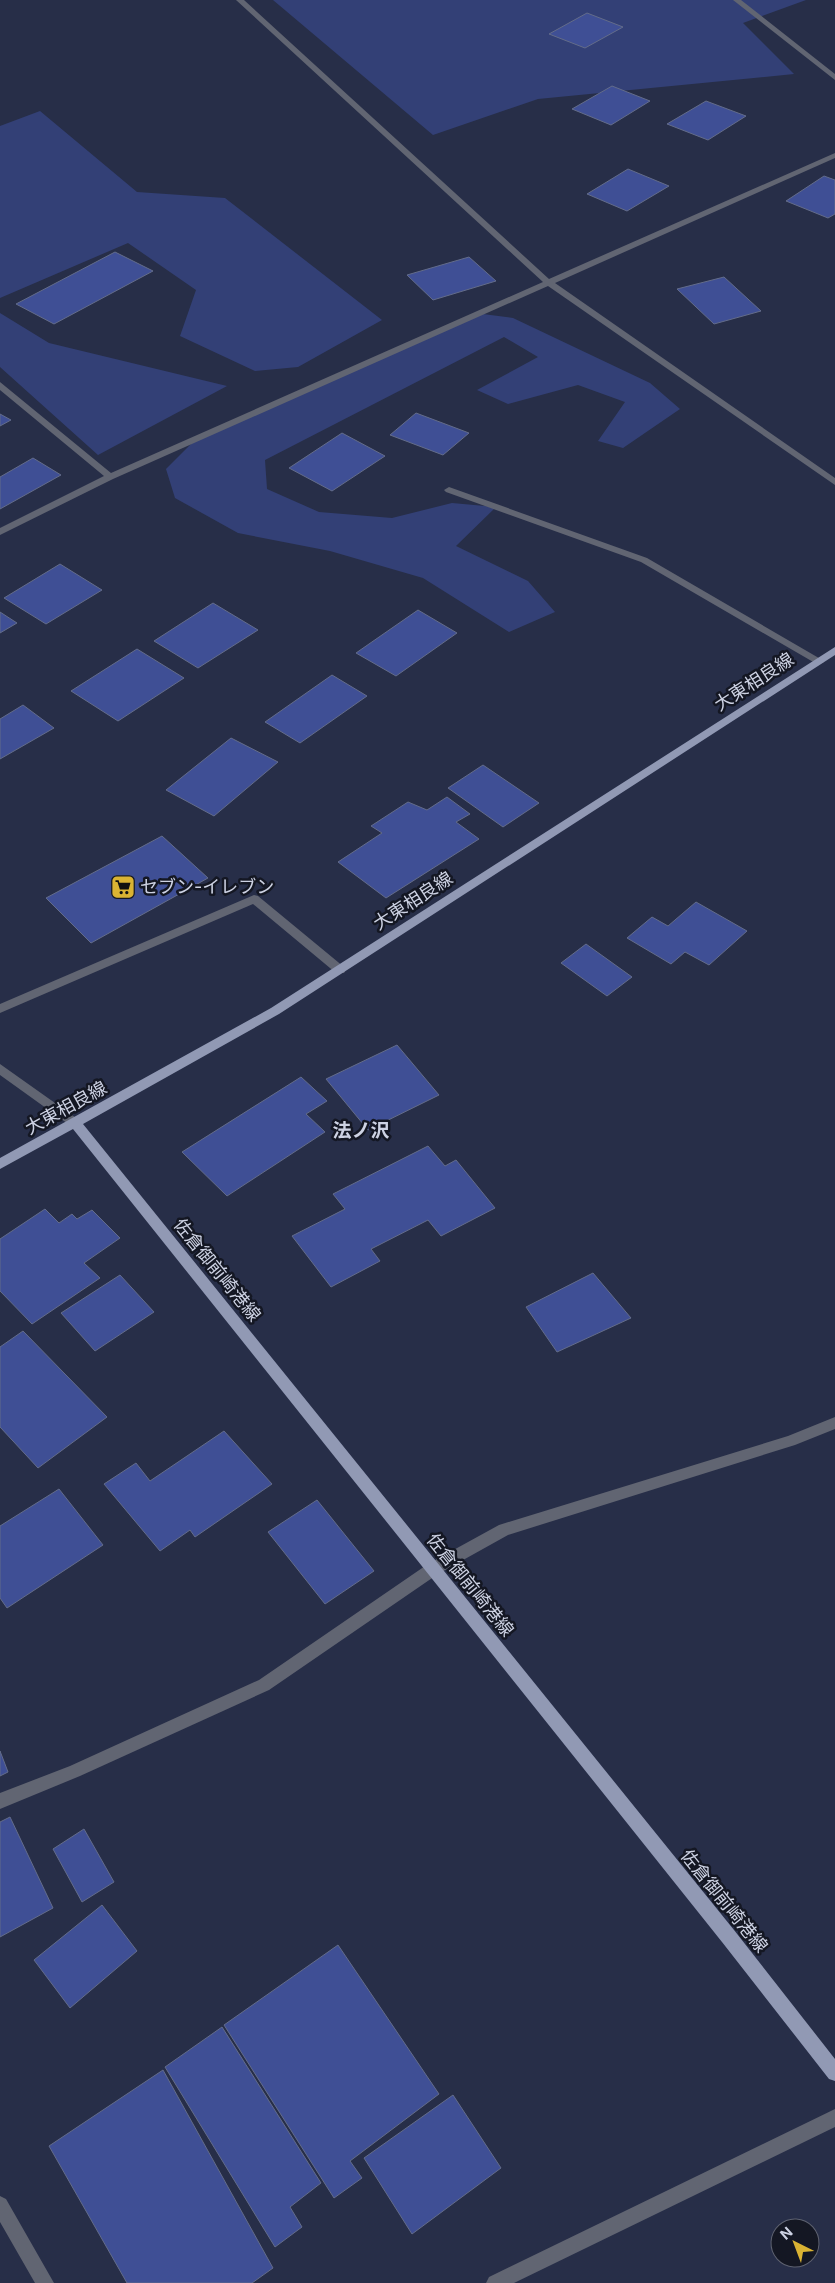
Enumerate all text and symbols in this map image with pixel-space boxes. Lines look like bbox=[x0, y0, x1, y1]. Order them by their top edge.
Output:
street label: 大東相良線 bbox=[710, 648, 797, 715]
street label: 大東相良線 bbox=[369, 867, 456, 934]
supermarket icon: セブン-イレブン bbox=[110, 874, 136, 900]
place label: セブン-イレブン bbox=[140, 876, 274, 897]
street label: 大東相良線 bbox=[21, 1077, 110, 1139]
district label: 法ノ沢 bbox=[332, 1119, 390, 1142]
street label: 佐倉御前崎港線 bbox=[170, 1214, 265, 1325]
street label: 佐倉御前崎港線 bbox=[423, 1529, 518, 1640]
street label: 佐倉御前崎港線 bbox=[677, 1845, 772, 1956]
north arrow bbox=[770, 2218, 820, 2268]
text: N bbox=[776, 2223, 796, 2243]

